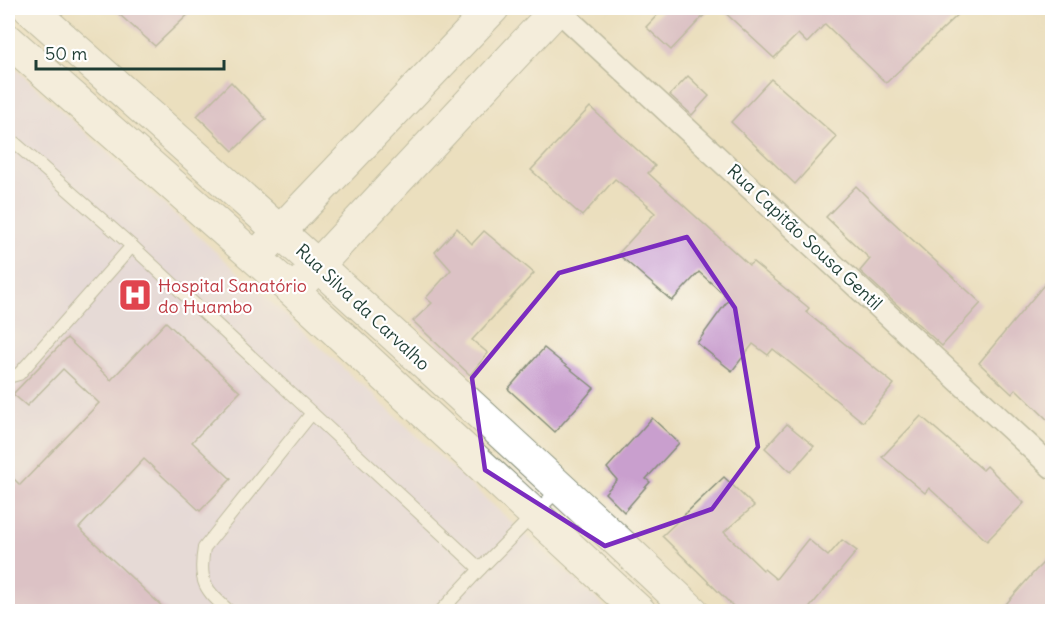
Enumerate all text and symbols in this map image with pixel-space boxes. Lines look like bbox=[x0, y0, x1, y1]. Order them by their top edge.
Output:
scale bar bbox=[36, 33, 224, 71]
text: 50 m bbox=[45, 42, 87, 65]
street label: Rua Capitão Sousa Gentil bbox=[723, 159, 887, 315]
street label: Rua Silva da Carvalho bbox=[291, 239, 435, 375]
place label: Hospital Sanatório do Huambo bbox=[158, 274, 307, 318]
hospital icon: Hospital Sanatório do Huambo bbox=[117, 277, 153, 313]

